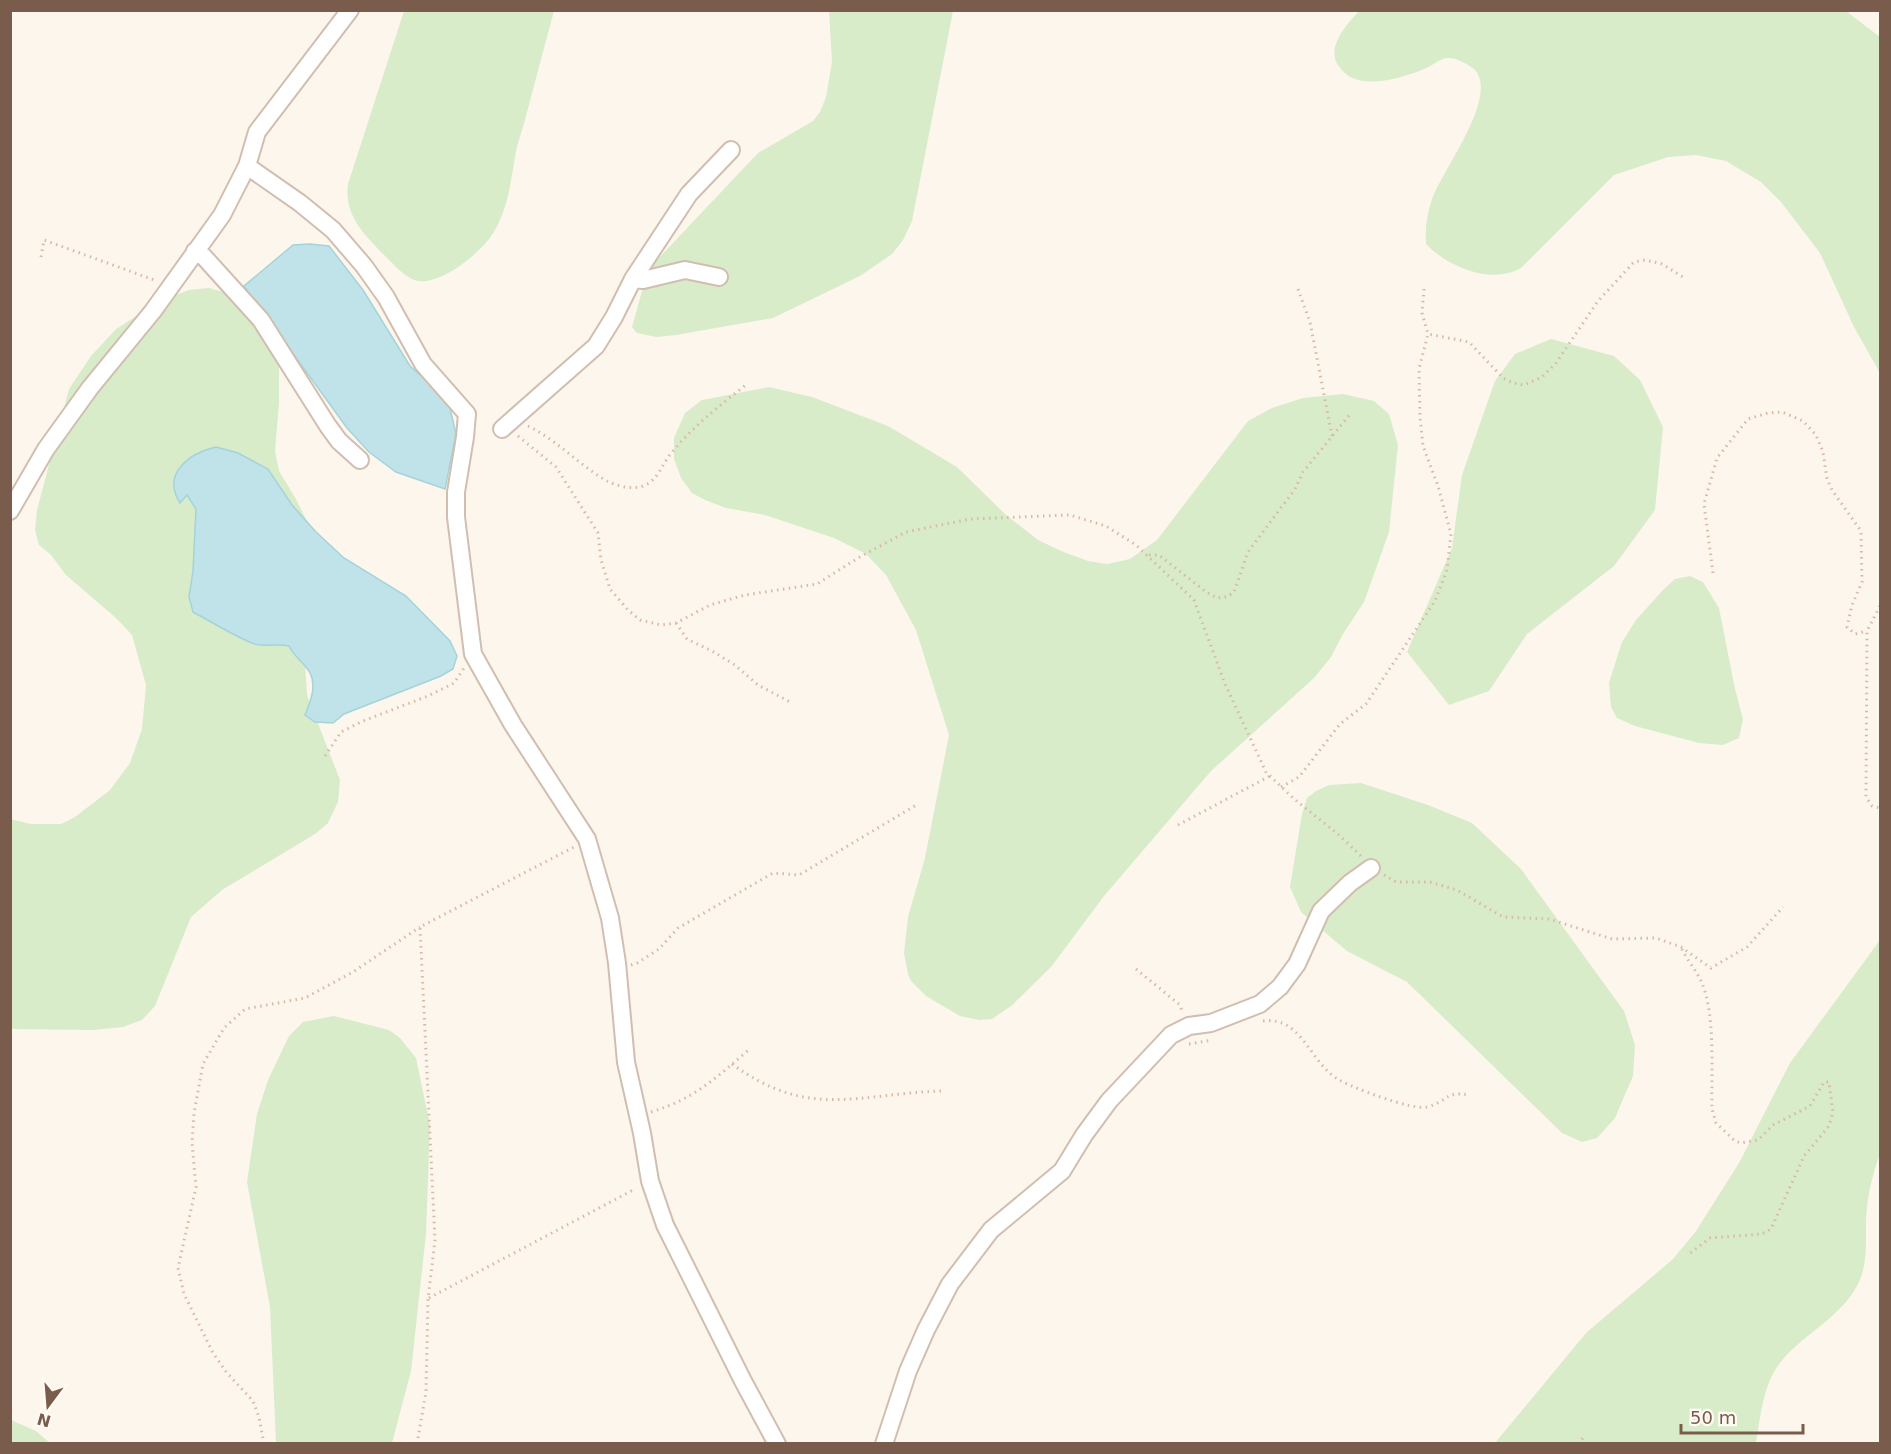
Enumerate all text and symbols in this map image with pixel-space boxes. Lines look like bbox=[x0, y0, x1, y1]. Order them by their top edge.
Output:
north arrow bbox=[18, 1376, 78, 1436]
scale bar bbox=[1681, 1397, 1802, 1435]
text: 50 m bbox=[1690, 1407, 1736, 1428]
text: N bbox=[35, 1409, 53, 1431]

